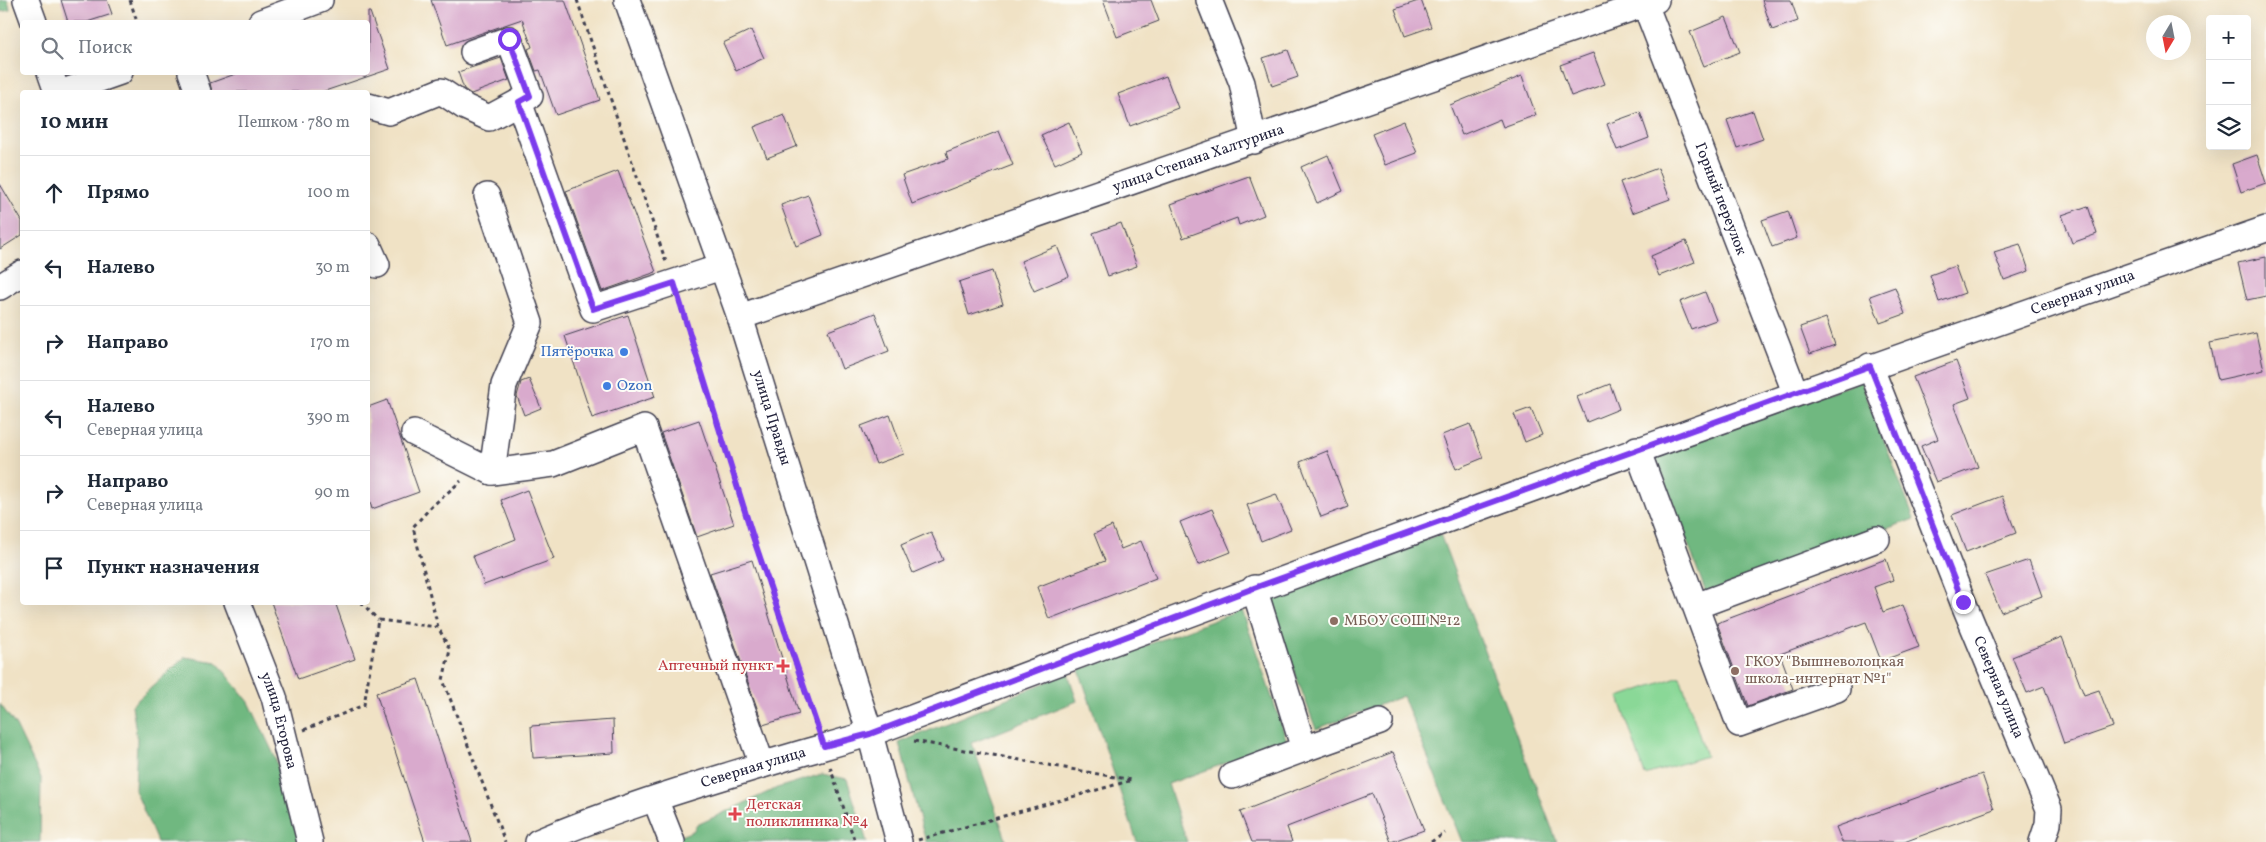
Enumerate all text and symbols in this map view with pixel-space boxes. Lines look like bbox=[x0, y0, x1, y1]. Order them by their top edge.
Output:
north arrow bbox=[2146, 15, 2191, 60]
map controls bbox=[2206, 15, 2251, 150]
button: + bbox=[2206, 15, 2251, 60]
search box bbox=[20, 20, 370, 75]
route start bbox=[498, 28, 521, 51]
icon: search bbox=[38, 34, 66, 62]
text: Поиск bbox=[78, 35, 132, 61]
button: − bbox=[2206, 60, 2251, 105]
button: layers bbox=[2206, 105, 2251, 150]
text: 10 мин bbox=[40, 108, 108, 137]
text: Пешком · 780 m bbox=[238, 112, 350, 134]
street label: улица Степана Халтурина bbox=[1110, 119, 1287, 198]
street label: Горный переулок bbox=[1689, 140, 1752, 258]
icon: ahead bbox=[40, 179, 68, 207]
text: Прямо bbox=[87, 180, 149, 206]
text: 100 m bbox=[307, 182, 350, 204]
icon: left bbox=[40, 254, 68, 282]
text: Налево bbox=[87, 255, 155, 281]
text: 30 m bbox=[315, 257, 350, 279]
street label: Северная улица bbox=[2028, 265, 2138, 321]
icon: right bbox=[40, 329, 68, 357]
text: Направо bbox=[87, 330, 169, 356]
text: 170 m bbox=[310, 332, 350, 354]
place label: Пятёрочка bbox=[540, 342, 614, 363]
marker: Пятёрочка bbox=[618, 346, 630, 358]
street label: улица Правды bbox=[747, 367, 796, 468]
place label: Ozon bbox=[617, 376, 652, 397]
marker: Ozon bbox=[601, 380, 613, 392]
text: Налево bbox=[87, 394, 155, 420]
icon: left bbox=[40, 404, 68, 432]
text: 390 m bbox=[307, 407, 350, 429]
text: Северная улица bbox=[87, 420, 203, 442]
text: Направо bbox=[87, 469, 169, 495]
icon: right bbox=[40, 479, 68, 507]
text: 90 m bbox=[314, 482, 350, 504]
text: Северная улица bbox=[87, 495, 203, 517]
icon: arrive bbox=[40, 554, 68, 582]
text: Пункт назначения bbox=[87, 555, 260, 581]
route end bbox=[1952, 591, 1975, 614]
place label: МБОУ СОШ №12 bbox=[1344, 611, 1460, 632]
marker: МБОУ СОШ №12 bbox=[1328, 615, 1340, 627]
street label: Северная улица bbox=[1968, 633, 2029, 742]
place label: ГКОУ "Вышневолоцкая школа-интернат №1" bbox=[1745, 652, 1904, 690]
place label: Аптечный пункт bbox=[658, 656, 773, 677]
marker: Аптечный пункт bbox=[777, 660, 789, 672]
marker: ГКОУ "Вышневолоцкая школа-интернат №1" bbox=[1729, 665, 1741, 677]
street label: улица Егорова bbox=[255, 669, 302, 771]
street label: Северная улица bbox=[698, 742, 809, 794]
place label: Детская поликлиника №4 bbox=[746, 795, 869, 833]
marker: Детская поликлиника №4 bbox=[728, 807, 742, 821]

